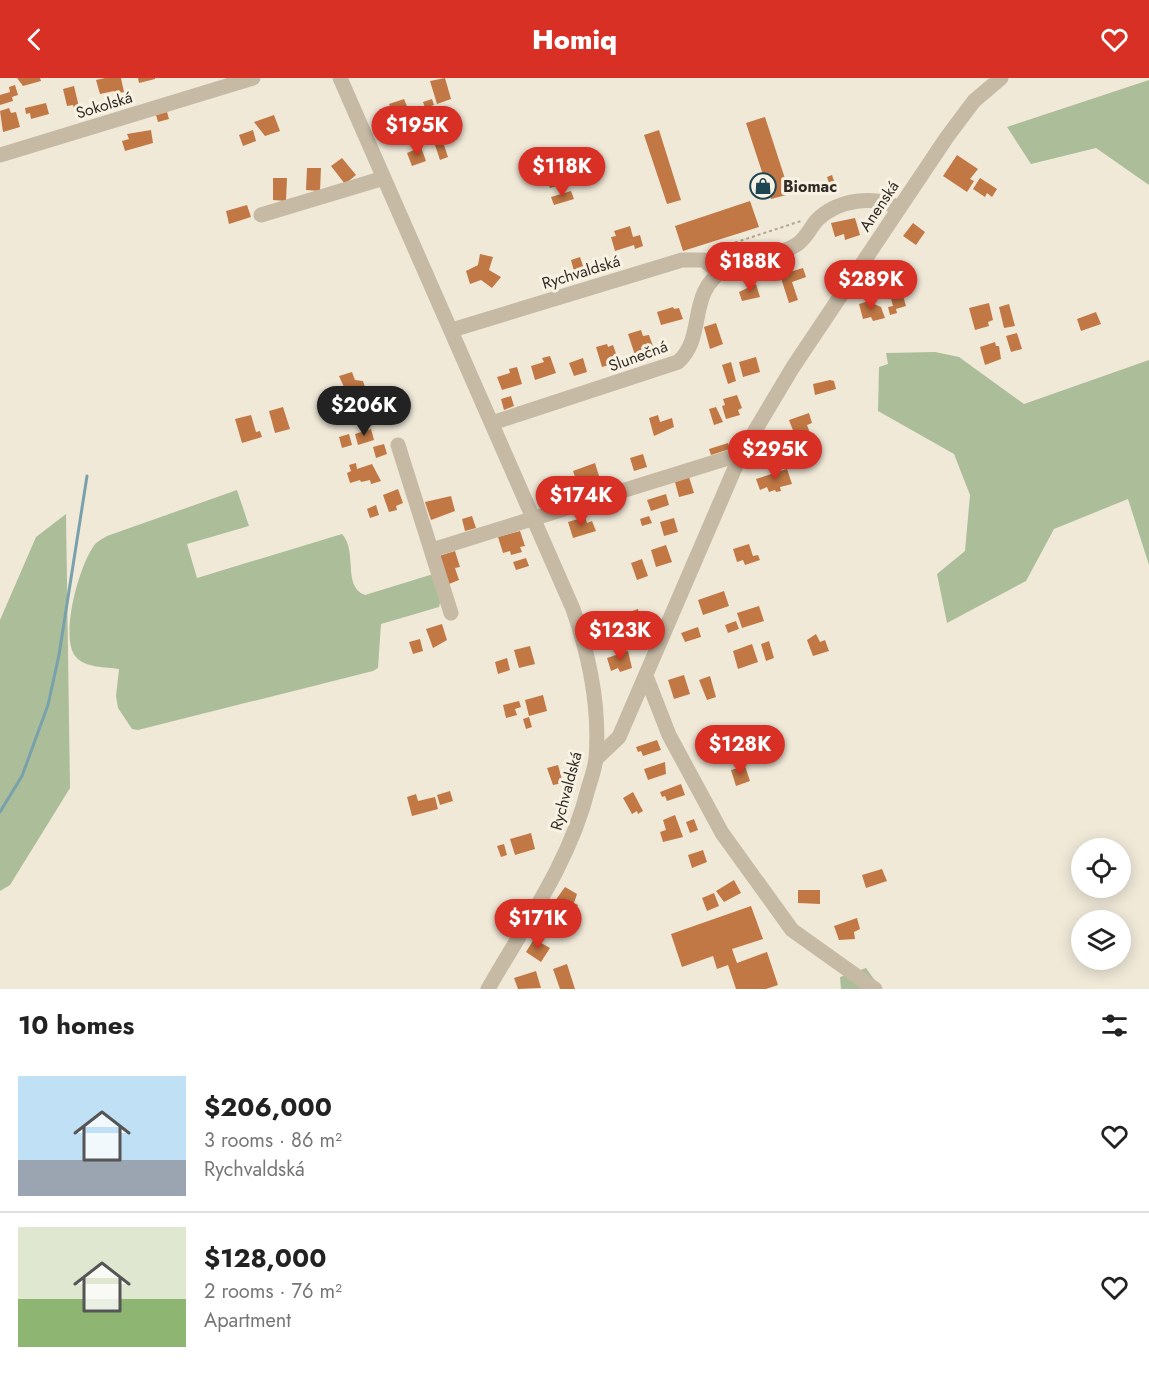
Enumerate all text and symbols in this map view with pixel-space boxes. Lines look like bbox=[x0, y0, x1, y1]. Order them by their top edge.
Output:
text: Homiq bbox=[532, 20, 617, 59]
icon: back bbox=[18, 23, 51, 56]
icon: heart bbox=[1098, 23, 1131, 56]
street label: Sokolská bbox=[73, 86, 135, 124]
pin: $195K bbox=[375, 106, 459, 157]
text: $195K bbox=[386, 111, 448, 140]
pin: $118K bbox=[520, 147, 604, 198]
text: $118K bbox=[532, 152, 592, 181]
shop icon: Biomac bbox=[748, 171, 778, 201]
place label: Biomac bbox=[783, 175, 837, 198]
street label: Anenská bbox=[854, 176, 904, 236]
pin: $188K bbox=[708, 242, 792, 293]
text: $188K bbox=[719, 247, 781, 276]
street label: Rychvaldská bbox=[539, 249, 623, 295]
pin: $289K bbox=[829, 260, 913, 311]
text: $289K bbox=[838, 265, 904, 294]
street label: Slunečná bbox=[605, 335, 671, 377]
pin: $206K bbox=[322, 386, 406, 437]
text: $206K bbox=[331, 391, 397, 420]
pin: $295K bbox=[733, 430, 817, 481]
text: $295K bbox=[742, 435, 808, 464]
pin: $174K bbox=[539, 476, 623, 527]
text: $174K bbox=[550, 481, 612, 510]
pin: $123K bbox=[578, 611, 662, 662]
text: $123K bbox=[589, 616, 651, 645]
pin: $128K bbox=[698, 725, 782, 776]
text: $128K bbox=[709, 730, 771, 759]
street label: Rychvaldská bbox=[544, 749, 588, 833]
map controls bbox=[1071, 838, 1131, 970]
button: locate bbox=[1071, 838, 1131, 898]
pin: $171K bbox=[496, 899, 580, 950]
text: $171K bbox=[509, 904, 567, 933]
button: layers bbox=[1071, 910, 1131, 970]
text: 10 homes bbox=[18, 1006, 134, 1044]
icon: filters bbox=[1098, 1009, 1131, 1042]
text: $206,000 bbox=[204, 1088, 332, 1126]
icon: home bbox=[66, 1100, 138, 1172]
icon: heart bbox=[1098, 1120, 1131, 1153]
text: 3 rooms · 86 m² bbox=[204, 1126, 342, 1155]
text: Rychvaldská bbox=[204, 1155, 305, 1184]
text: $128,000 bbox=[204, 1239, 326, 1277]
icon: home bbox=[66, 1251, 138, 1323]
icon: heart bbox=[1098, 1271, 1131, 1304]
text: 2 rooms · 76 m² bbox=[204, 1277, 342, 1306]
text: Apartment bbox=[204, 1306, 291, 1335]

